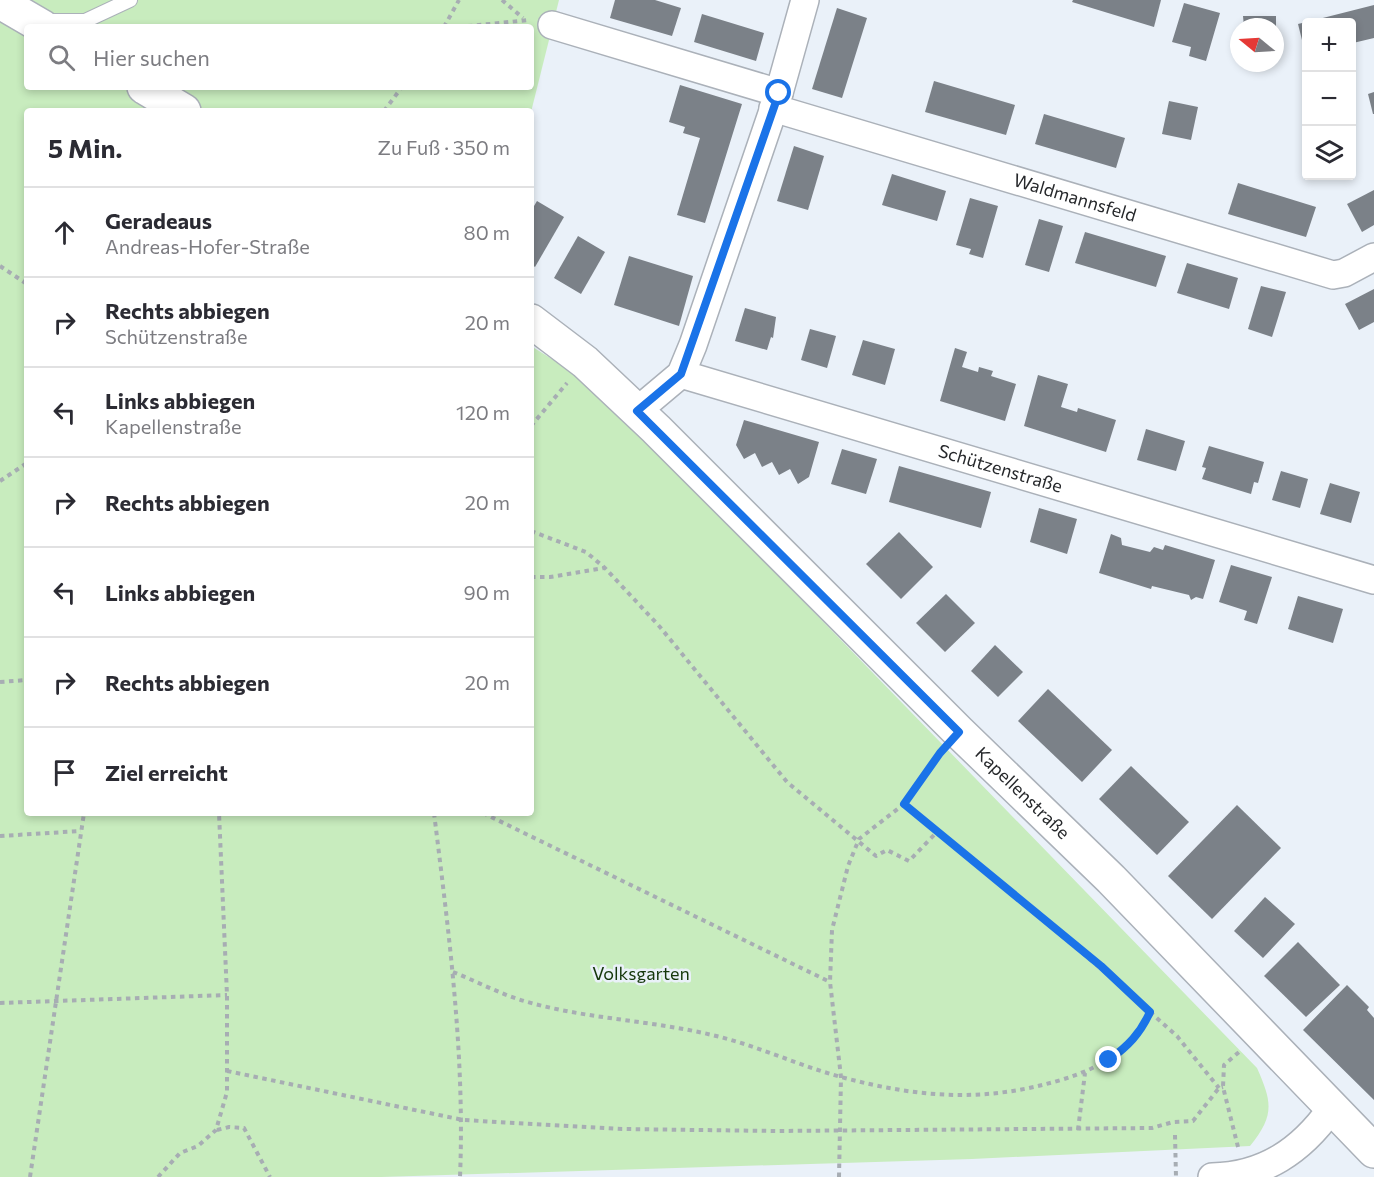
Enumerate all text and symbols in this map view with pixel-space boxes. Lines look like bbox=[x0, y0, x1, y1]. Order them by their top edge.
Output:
north arrow bbox=[1230, 18, 1284, 72]
map controls bbox=[1302, 18, 1356, 180]
button: + bbox=[1302, 18, 1356, 72]
search box bbox=[24, 24, 534, 90]
icon: search bbox=[45, 41, 78, 74]
text: Hier suchen bbox=[93, 44, 210, 71]
button: − bbox=[1302, 72, 1356, 126]
route start bbox=[765, 79, 791, 105]
button: layers bbox=[1302, 126, 1356, 180]
text: 5 Min. bbox=[48, 132, 122, 163]
text: Zu Fuß · 350 m bbox=[377, 135, 510, 159]
street label: Waldmannsfeld bbox=[1011, 168, 1139, 226]
text: Geradeaus bbox=[105, 207, 212, 234]
icon: ahead bbox=[48, 216, 81, 249]
text: 80 m bbox=[464, 220, 510, 244]
text: Andreas-Hofer-Straße bbox=[105, 234, 310, 258]
text: Rechts abbiegen bbox=[105, 297, 270, 324]
icon: right bbox=[48, 306, 81, 339]
text: 20 m bbox=[465, 310, 510, 334]
text: Schützenstraße bbox=[105, 324, 248, 348]
text: Links abbiegen bbox=[105, 387, 255, 414]
icon: left bbox=[48, 396, 81, 429]
text: 120 m bbox=[456, 400, 510, 424]
text: Kapellenstraße bbox=[105, 414, 242, 438]
street label: Schützenstraße bbox=[936, 439, 1065, 497]
icon: right bbox=[48, 486, 81, 519]
text: Rechts abbiegen bbox=[105, 489, 270, 516]
text: 20 m bbox=[465, 490, 510, 514]
icon: left bbox=[48, 576, 81, 609]
text: Links abbiegen bbox=[105, 579, 255, 606]
text: 90 m bbox=[464, 580, 510, 604]
icon: right bbox=[48, 666, 81, 699]
text: Rechts abbiegen bbox=[105, 669, 270, 696]
text: 20 m bbox=[465, 670, 510, 694]
street label: Kapellenstraße bbox=[971, 742, 1075, 843]
icon: arrive bbox=[48, 756, 81, 789]
text: Ziel erreicht bbox=[105, 759, 228, 786]
park label: Volksgarten bbox=[592, 962, 690, 984]
route end bbox=[1095, 1046, 1121, 1072]

